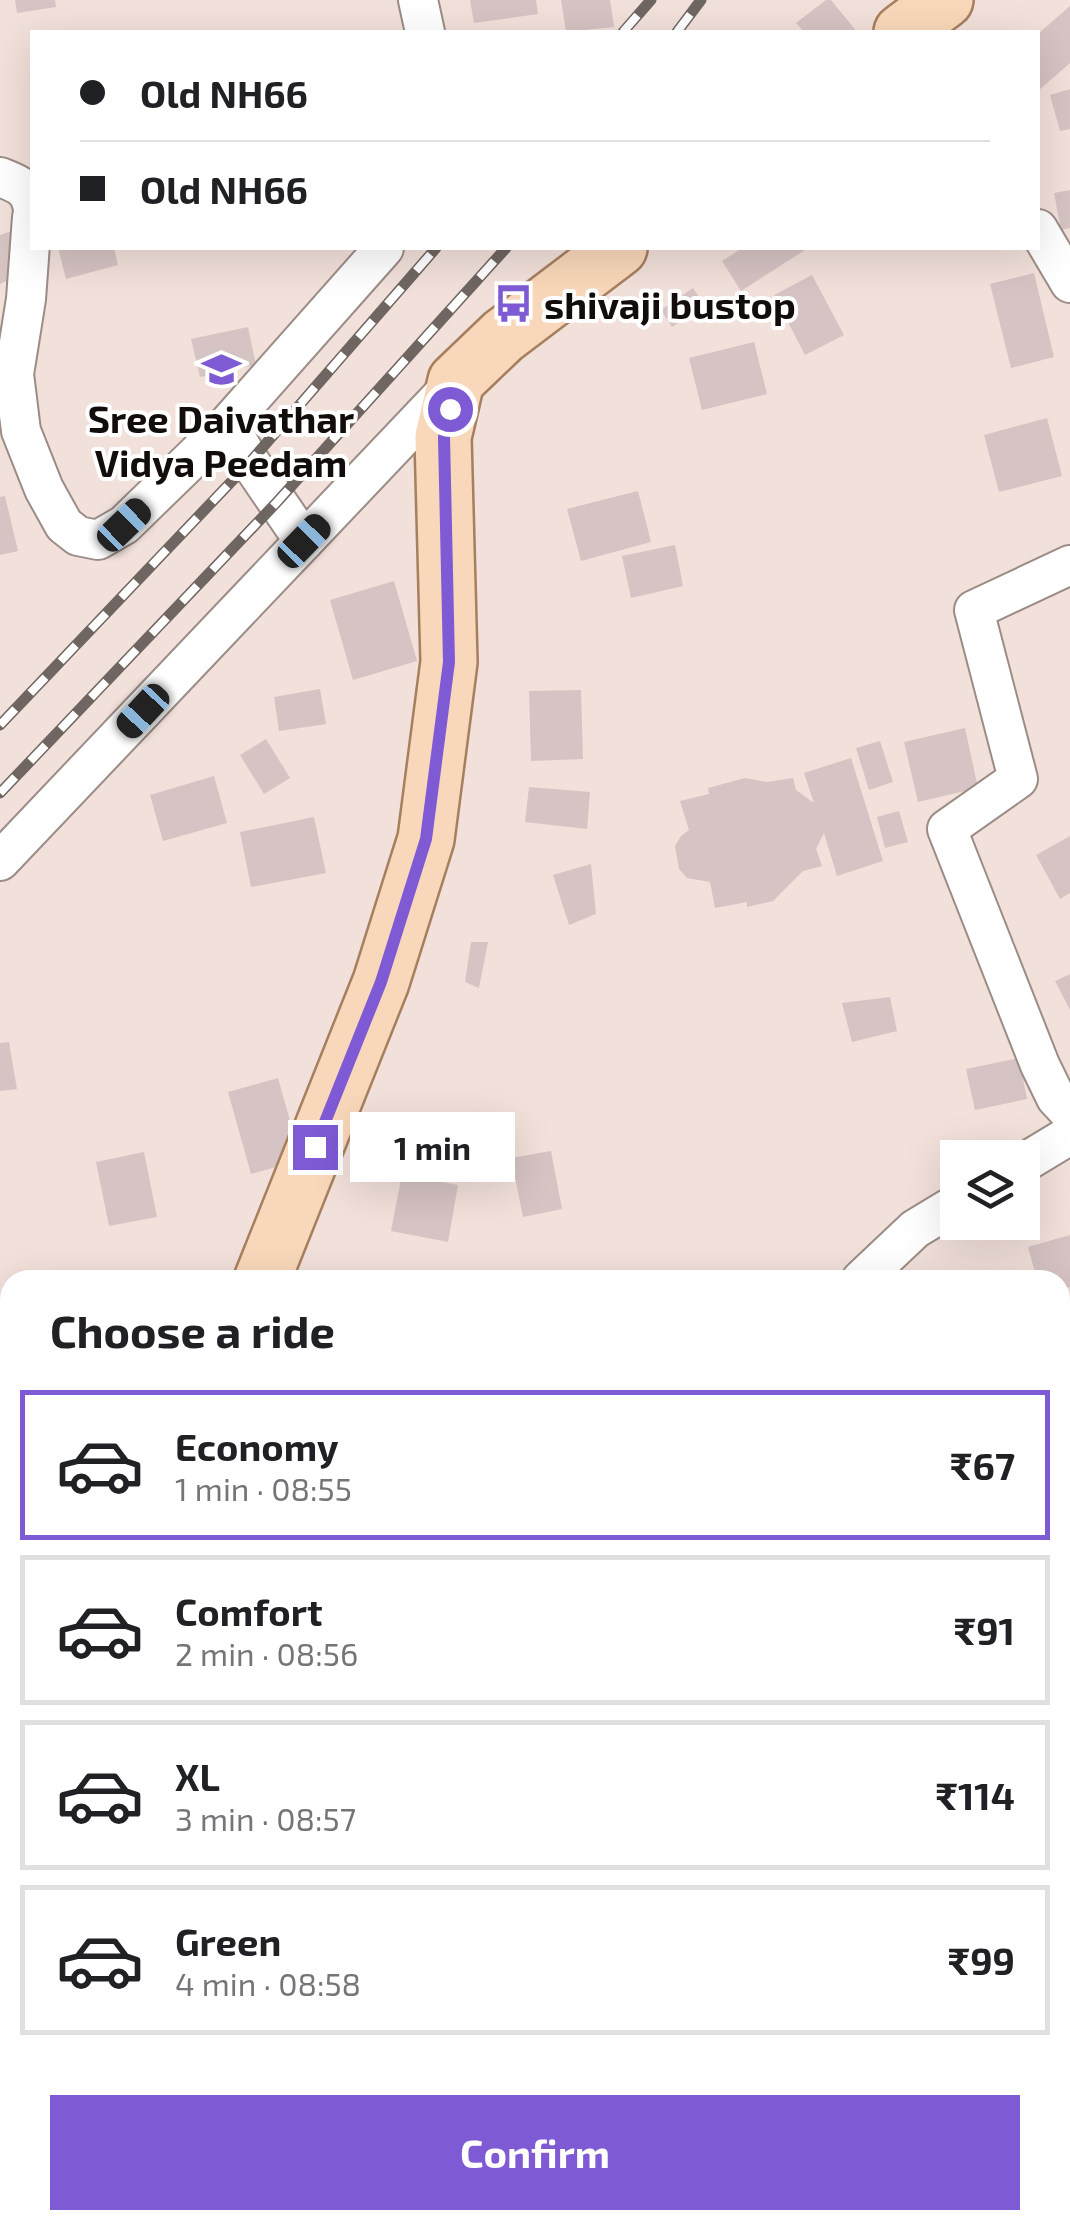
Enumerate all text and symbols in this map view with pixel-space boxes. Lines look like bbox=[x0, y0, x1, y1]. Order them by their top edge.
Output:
text: Old NH66 bbox=[140, 70, 308, 116]
text: Old NH66 bbox=[140, 166, 308, 212]
place label: shivaji bustop bbox=[544, 281, 796, 327]
bus stop icon: shivaji bustop bbox=[493, 283, 535, 325]
school or university icon: Sree Daivathar Vidya Peedam bbox=[200, 348, 242, 390]
route start bbox=[428, 387, 473, 432]
place label: Sree Daivathar Vidya Peedam bbox=[88, 395, 354, 485]
car bbox=[92, 493, 156, 557]
car bbox=[272, 509, 336, 573]
car bbox=[112, 679, 174, 743]
callout: 1 min bbox=[350, 1112, 515, 1182]
route end bbox=[293, 1125, 338, 1170]
text: 1 min bbox=[394, 1128, 471, 1166]
map controls bbox=[940, 1140, 1040, 1240]
button: layers bbox=[940, 1140, 1040, 1240]
text: Choose a ride bbox=[50, 1303, 335, 1357]
icon: car bbox=[55, 1420, 145, 1510]
text: Economy bbox=[175, 1423, 339, 1469]
text: ₹67 bbox=[950, 1442, 1015, 1488]
text: 1 min · 08:55 bbox=[175, 1469, 352, 1507]
icon: car bbox=[55, 1585, 145, 1675]
text: Comfort bbox=[175, 1588, 323, 1634]
text: ₹91 bbox=[954, 1607, 1015, 1653]
text: 2 min · 08:56 bbox=[175, 1634, 358, 1672]
icon: car bbox=[55, 1750, 145, 1840]
text: XL bbox=[175, 1753, 220, 1799]
text: ₹114 bbox=[936, 1772, 1015, 1818]
text: 3 min · 08:57 bbox=[175, 1799, 356, 1837]
icon: car bbox=[55, 1915, 145, 2005]
text: Green bbox=[175, 1918, 281, 1964]
text: ₹99 bbox=[948, 1937, 1015, 1983]
text: 4 min · 08:58 bbox=[175, 1964, 361, 2002]
button: Confirm bbox=[50, 2095, 1020, 2210]

